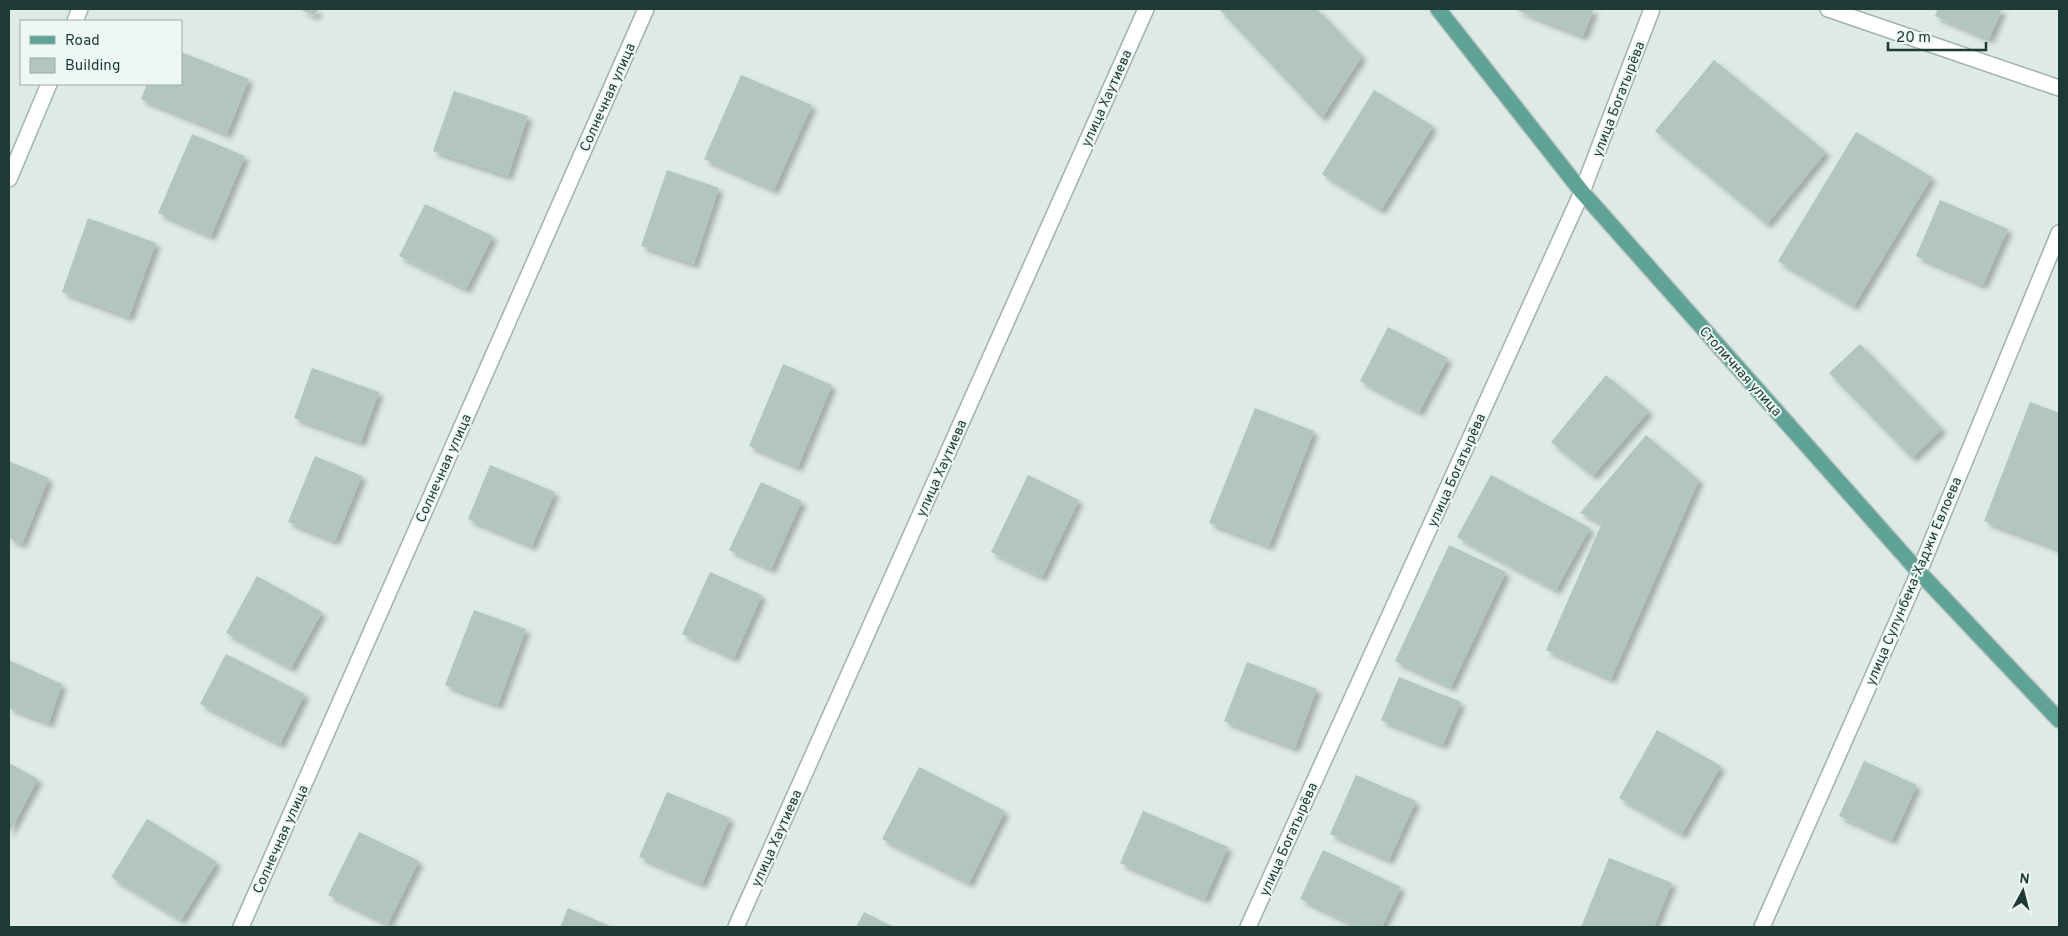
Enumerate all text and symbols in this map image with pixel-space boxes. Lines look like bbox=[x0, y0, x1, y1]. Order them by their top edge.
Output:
legend bbox=[20, 20, 182, 85]
scale bar bbox=[1888, 20, 1986, 52]
text: 20 m bbox=[1896, 29, 1931, 48]
text: Road bbox=[65, 32, 100, 51]
street label: улица Богатырёва bbox=[1589, 39, 1649, 160]
street label: Солнечная улица bbox=[577, 41, 640, 154]
street label: улица Хаутиева bbox=[1078, 47, 1136, 150]
text: Building bbox=[65, 57, 120, 76]
street label: Столичная улица bbox=[1695, 323, 1785, 421]
street label: улица Богатырёва bbox=[1425, 411, 1490, 530]
street label: Солнечная улица bbox=[413, 412, 476, 525]
street label: улица Хаутиева bbox=[913, 417, 971, 520]
street label: улица Сулунбека-Хаджи Евлоева bbox=[1863, 475, 1966, 688]
street label: улица Богатырёва bbox=[1257, 780, 1322, 899]
street label: Солнечная улица bbox=[250, 783, 313, 896]
street label: улица Хаутиева bbox=[748, 787, 806, 890]
north arrow bbox=[1998, 866, 2048, 916]
text: N bbox=[2018, 871, 2030, 889]

